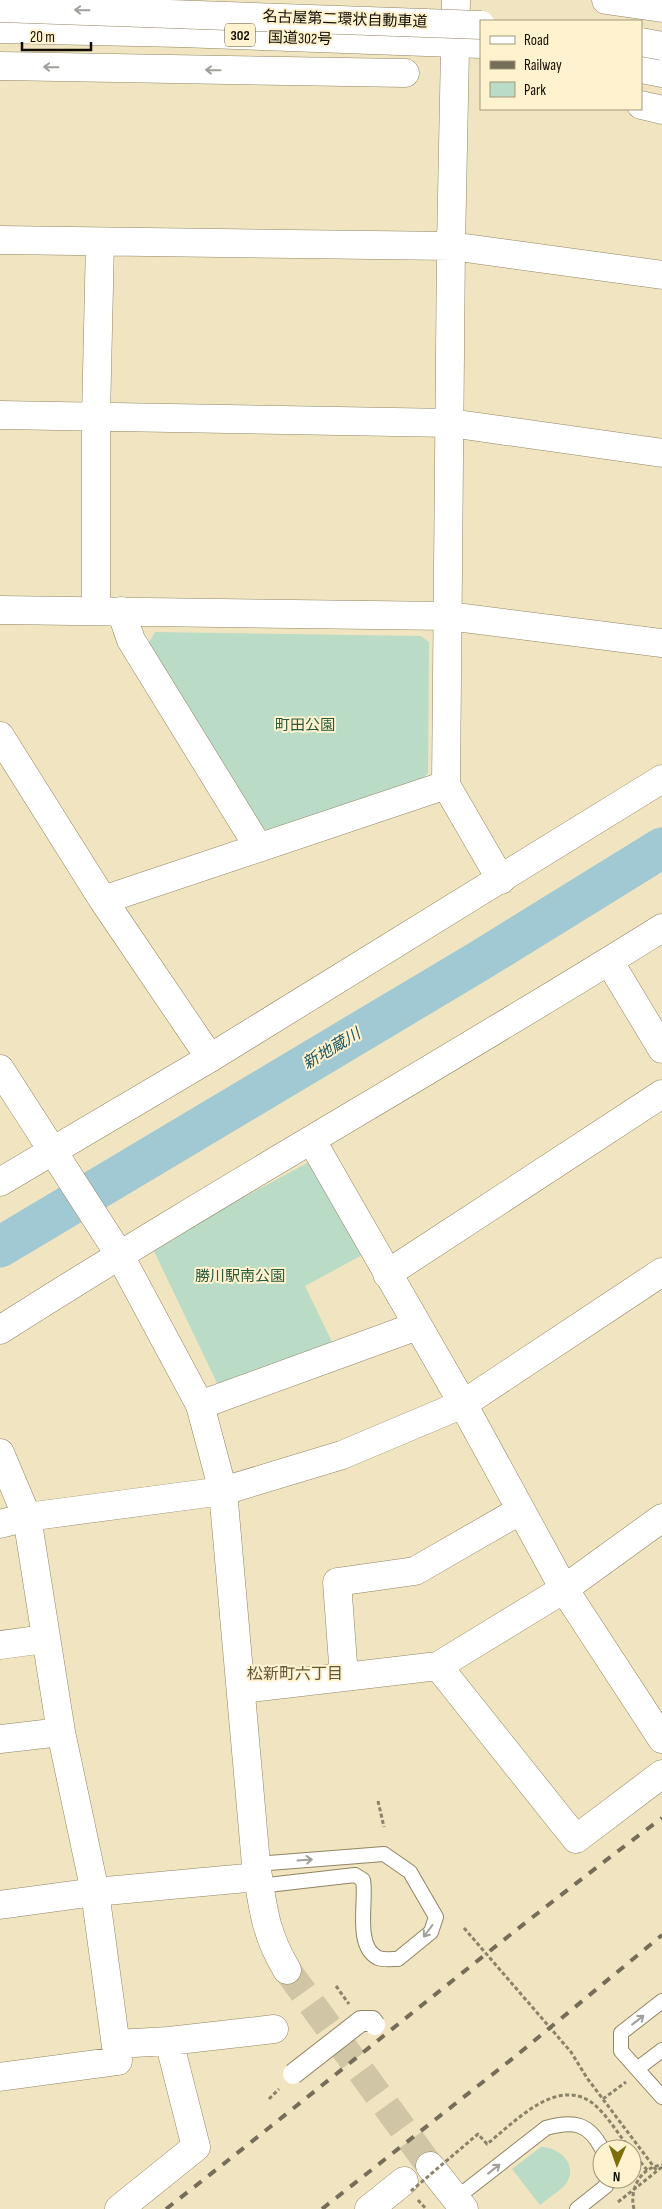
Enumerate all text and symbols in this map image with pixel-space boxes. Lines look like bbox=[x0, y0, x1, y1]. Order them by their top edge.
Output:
one-way arrow bbox=[75, 5, 91, 15]
street label: 名古屋第二環状自動車道 bbox=[262, 7, 428, 32]
scale bar bbox=[22, 20, 91, 52]
legend bbox=[480, 20, 642, 110]
road number: 302 bbox=[225, 24, 255, 46]
text: 20 m bbox=[30, 28, 55, 47]
street label: 国道302号 bbox=[268, 28, 332, 49]
text: Road bbox=[524, 31, 549, 50]
text: Railway bbox=[524, 56, 562, 75]
one-way arrow bbox=[43, 62, 59, 72]
one-way arrow bbox=[205, 65, 222, 75]
text: Park bbox=[524, 81, 546, 100]
park label: 町田公園 bbox=[275, 716, 335, 735]
water label: 新地蔵川 bbox=[299, 1024, 366, 1074]
park label: 勝川駅南公園 bbox=[195, 1267, 285, 1286]
district label: 松新町六丁目 bbox=[247, 1665, 343, 1684]
one-way arrow bbox=[296, 1856, 312, 1865]
one-way arrow bbox=[423, 1924, 433, 1938]
one-way arrow bbox=[631, 2014, 644, 2025]
north arrow bbox=[592, 2139, 642, 2189]
one-way arrow bbox=[487, 2164, 500, 2175]
text: N bbox=[613, 2168, 621, 2185]

